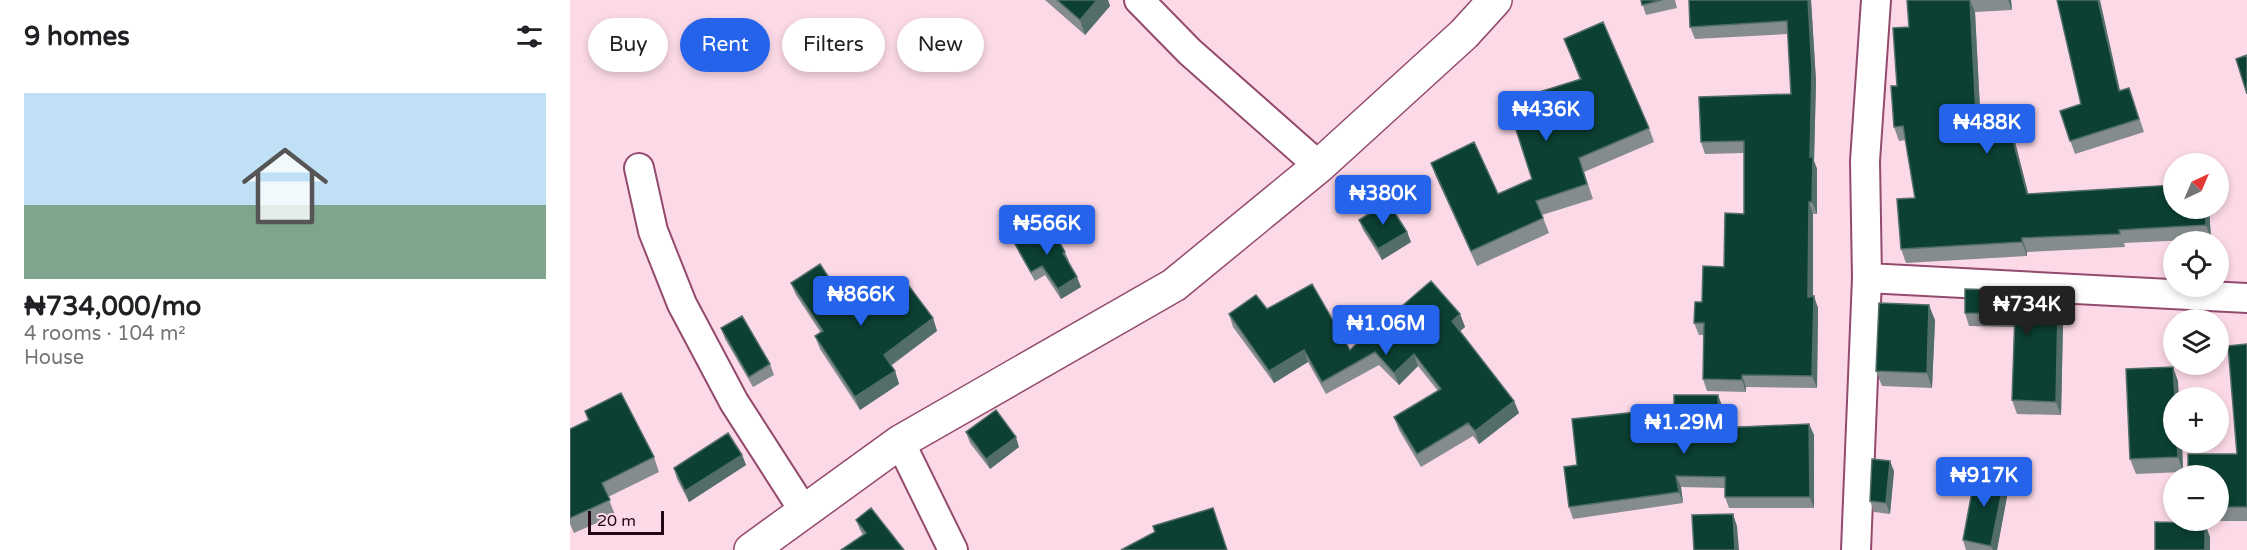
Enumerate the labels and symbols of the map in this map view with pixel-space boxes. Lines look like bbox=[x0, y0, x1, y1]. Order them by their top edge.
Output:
pin: ₦436K bbox=[1504, 91, 1588, 142]
pin: ₦488K bbox=[1945, 104, 2029, 155]
north arrow bbox=[2163, 153, 2229, 219]
pin: ₦380K bbox=[1341, 175, 1425, 226]
pin: ₦566K bbox=[1005, 205, 1089, 256]
pin: ₦866K bbox=[819, 276, 903, 327]
pin: ₦734K bbox=[1985, 286, 2069, 337]
pin: ₦1.06M bbox=[1337, 305, 1435, 356]
pin: ₦1.29M bbox=[1635, 404, 1733, 455]
pin: ₦917K bbox=[1942, 457, 2026, 508]
scale bar bbox=[588, 508, 664, 536]

